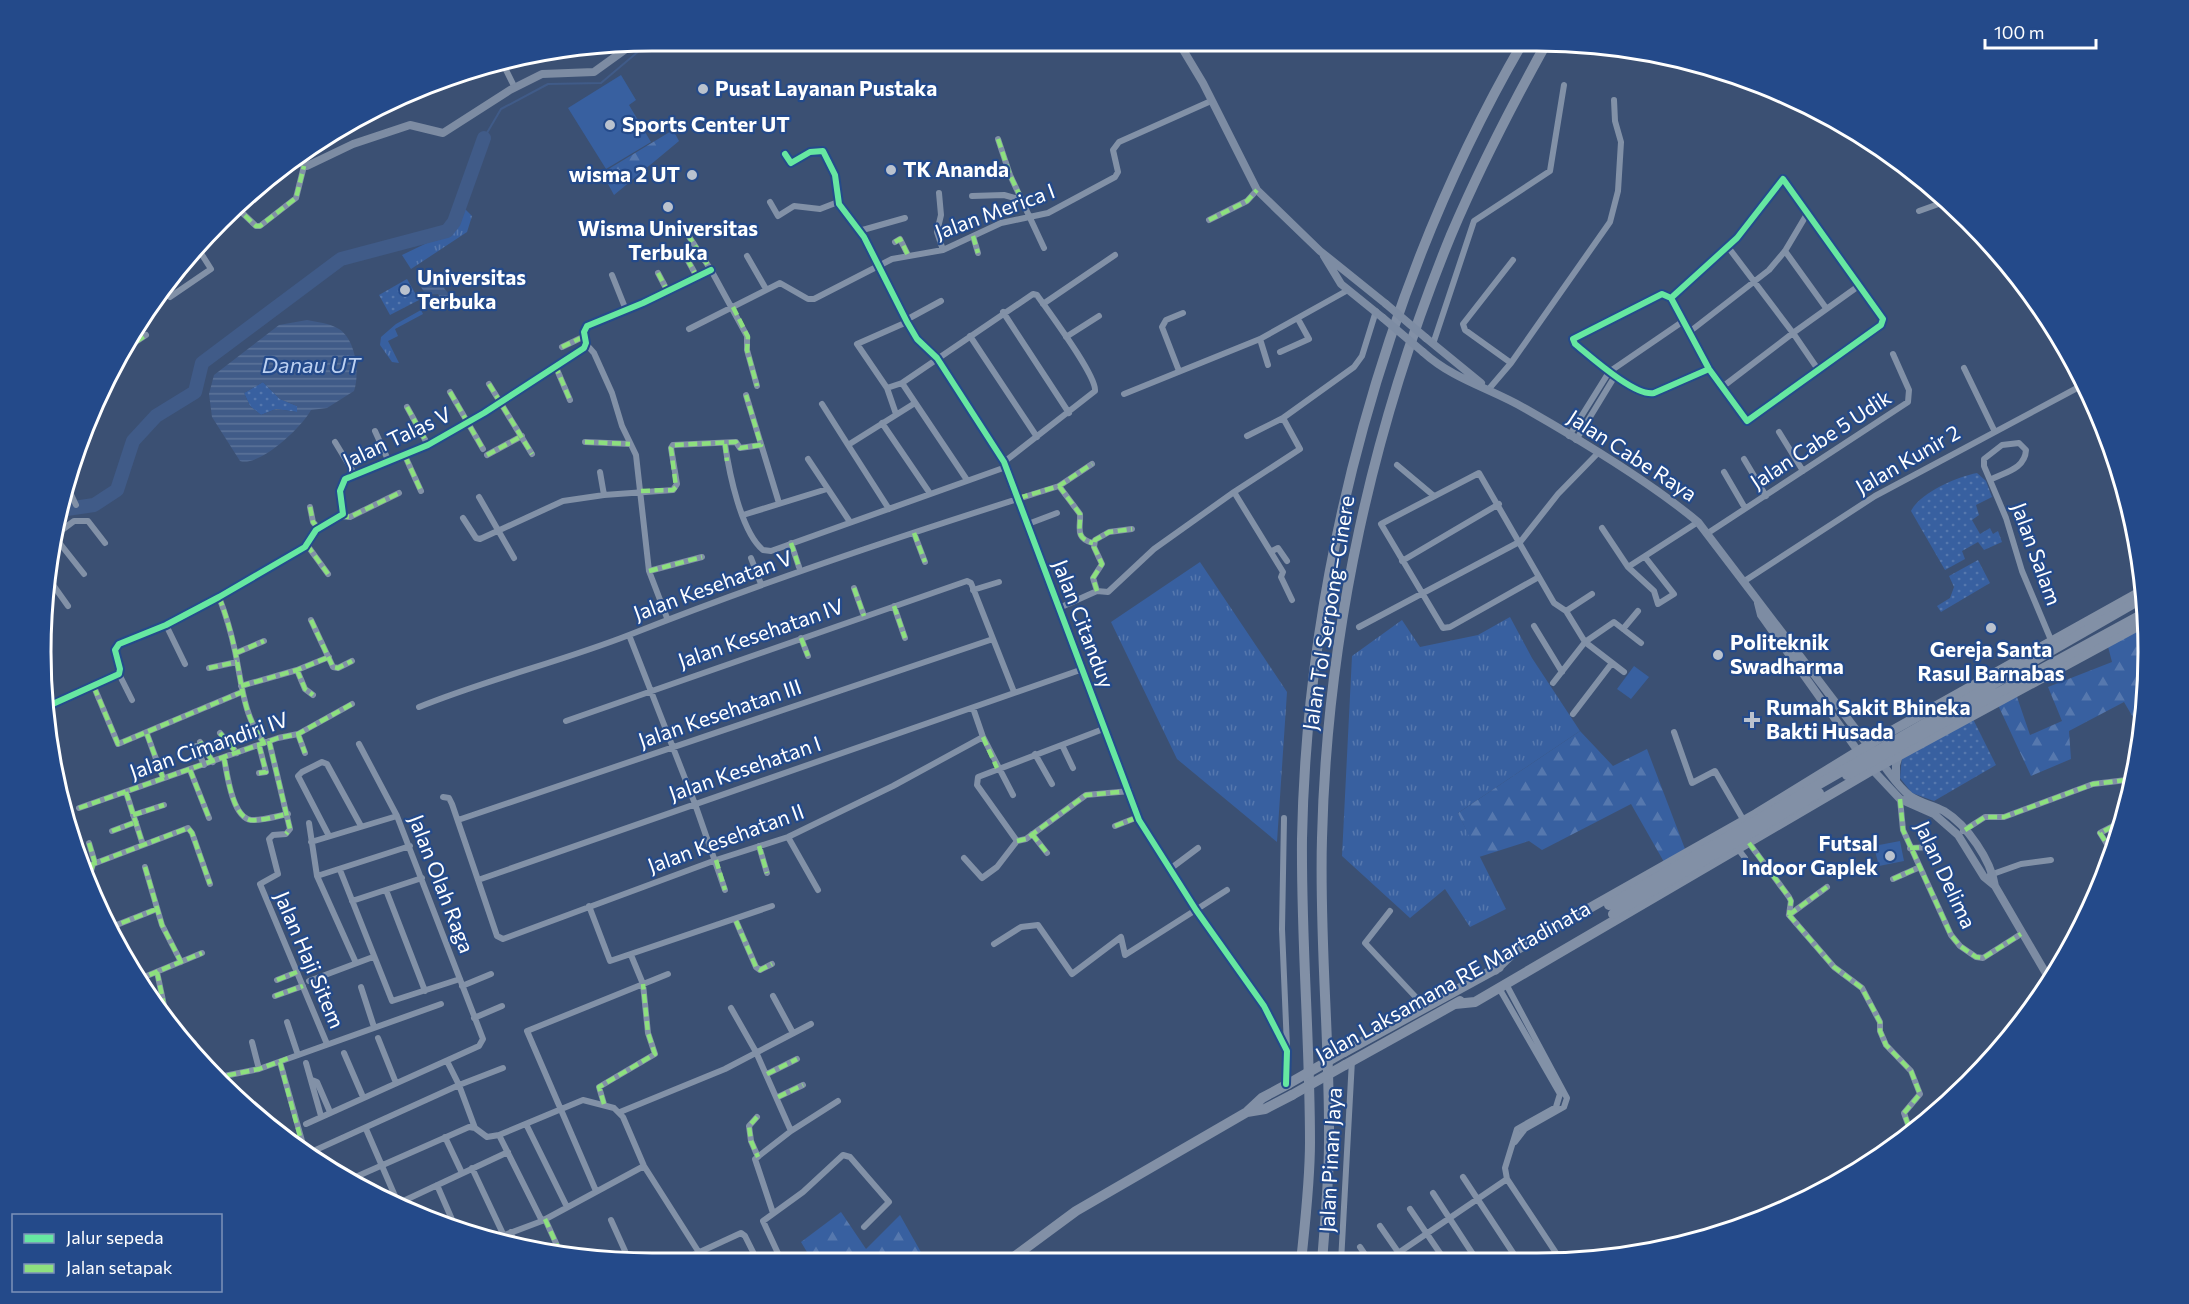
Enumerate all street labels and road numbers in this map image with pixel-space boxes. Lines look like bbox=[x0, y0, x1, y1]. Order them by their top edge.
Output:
street label: Jalan Merica I bbox=[931, 177, 1058, 244]
street label: Jalan Cabe 5 Udik bbox=[1745, 384, 1895, 494]
street label: Jalan Talas V bbox=[338, 401, 454, 473]
street label: Jalan Cabe Raya bbox=[1564, 404, 1702, 506]
street label: Jalan Kunir 2 bbox=[1851, 419, 1964, 499]
street label: Jalan Tol Serpong–Cinere bbox=[1297, 494, 1358, 732]
street label: Jalan Salam bbox=[2007, 499, 2068, 608]
street label: Jalan Kesehatan V bbox=[629, 544, 796, 625]
street label: Jalan Citanduy bbox=[1048, 556, 1120, 691]
street label: Jalan Kesehatan IV bbox=[674, 593, 847, 673]
street label: Jalan Kesehatan III bbox=[635, 673, 804, 752]
street label: Jalan Cimandiri IV bbox=[126, 706, 291, 783]
street label: Jalan Kesehatan I bbox=[665, 730, 824, 805]
street label: Jalan Kesehatan II bbox=[644, 798, 807, 878]
street label: Jalan Olah Raga bbox=[405, 811, 480, 956]
street label: Jalan Delima bbox=[1911, 816, 1982, 932]
street label: Jalan Haji Sitem bbox=[270, 887, 351, 1032]
street label: Jalan Laksamana RE Martadinata bbox=[1311, 895, 1594, 1067]
street label: Jalan Pinan Jaya bbox=[1313, 1087, 1346, 1233]

